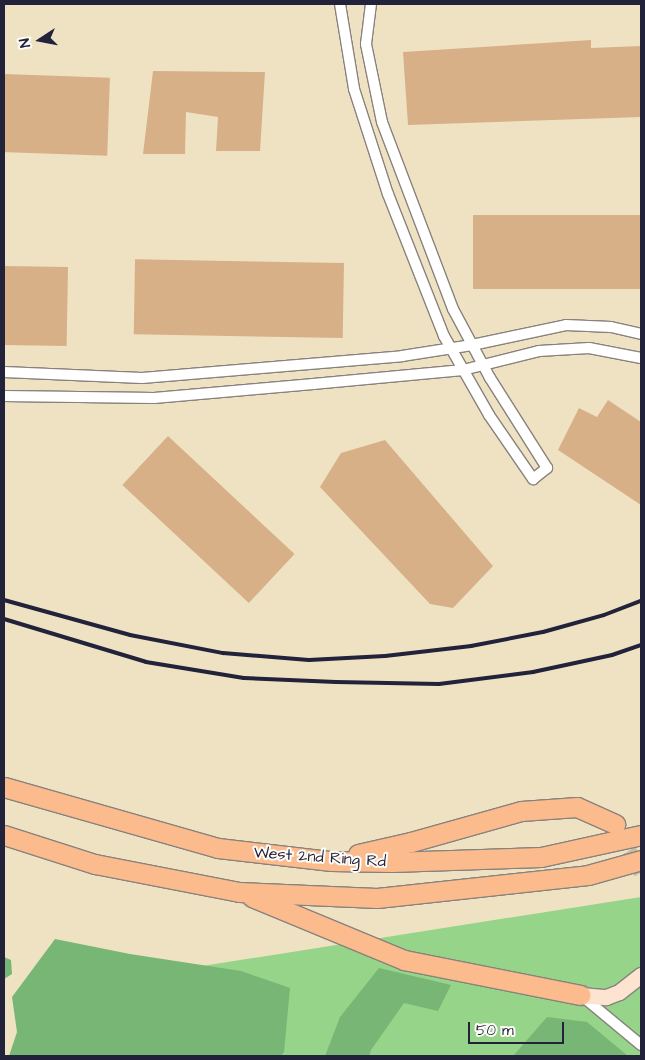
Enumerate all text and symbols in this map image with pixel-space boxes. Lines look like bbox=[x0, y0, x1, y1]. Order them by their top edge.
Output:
north arrow bbox=[15, 15, 65, 65]
text: N bbox=[15, 37, 36, 49]
street label: West 2nd Ring Rd bbox=[253, 843, 387, 871]
scale bar bbox=[470, 1012, 566, 1044]
text: 50 m bbox=[476, 1020, 514, 1041]

